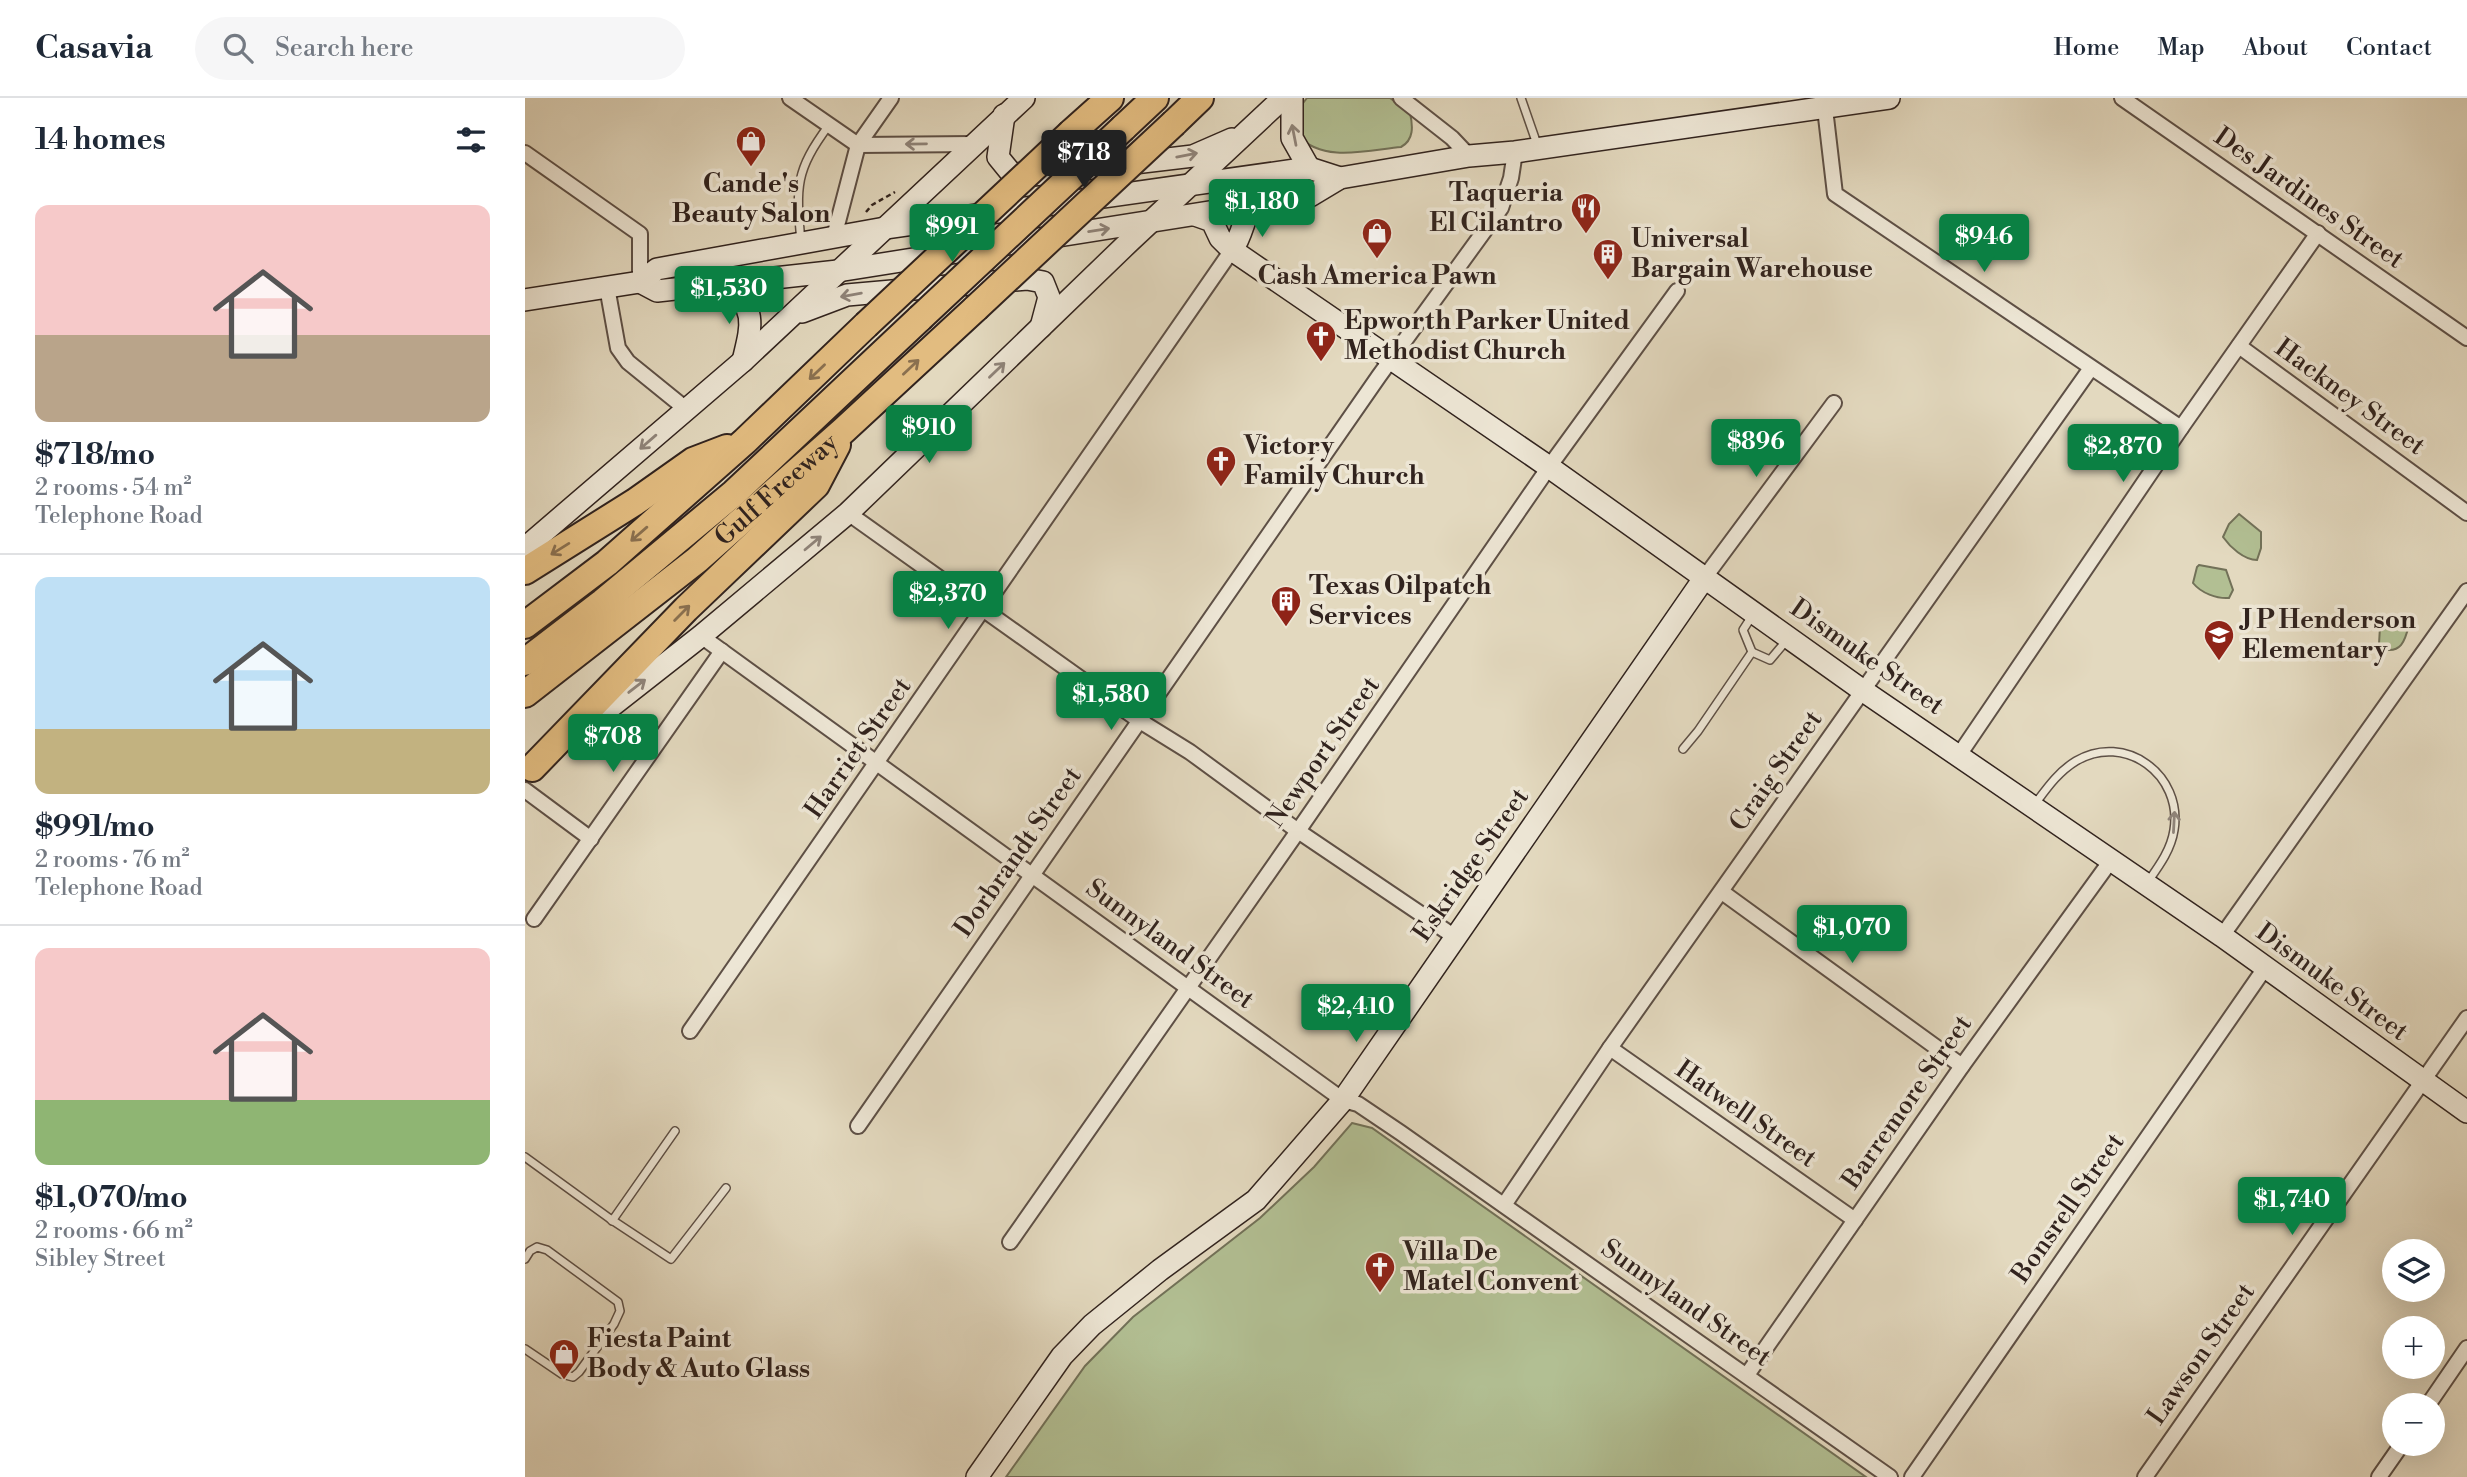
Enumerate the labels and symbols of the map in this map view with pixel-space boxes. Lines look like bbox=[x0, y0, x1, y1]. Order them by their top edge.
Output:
street label: Des Jardines Street bbox=[2208, 120, 2410, 276]
shop icon: Cande's Beauty Salon bbox=[734, 124, 768, 168]
one-way arrow bbox=[1287, 124, 1300, 146]
pin: $718 bbox=[1043, 130, 1125, 190]
one-way arrow bbox=[905, 138, 928, 151]
one-way arrow bbox=[1175, 148, 1198, 162]
place label: Cande's Beauty Salon bbox=[672, 168, 830, 230]
place label: Taqueria El Cilantro bbox=[1429, 177, 1564, 239]
pin: $1,180 bbox=[1205, 180, 1319, 239]
restaurant icon: Taqueria El Cilantro bbox=[1569, 191, 1603, 235]
pin: $991 bbox=[911, 204, 993, 264]
pin: $946 bbox=[1943, 214, 2025, 274]
shop icon: Cash America Pawn bbox=[1360, 216, 1394, 260]
one-way arrow bbox=[1087, 223, 1110, 236]
place label: Universal Bargain Warehouse bbox=[1631, 223, 1873, 285]
building icon: Universal Bargain Warehouse bbox=[1591, 237, 1625, 281]
place label: Cash America Pawn bbox=[1258, 260, 1496, 292]
pin: $1,530 bbox=[672, 266, 786, 326]
one-way arrow bbox=[840, 289, 863, 303]
place label: Epworth Parker United Methodist Church bbox=[1344, 305, 1630, 367]
church icon: Epworth Parker United Methodist Church bbox=[1304, 319, 1338, 363]
street label: Hackney Street bbox=[2269, 332, 2431, 462]
one-way arrow bbox=[902, 359, 920, 376]
one-way arrow bbox=[988, 361, 1005, 378]
one-way arrow bbox=[809, 363, 826, 380]
pin: $910 bbox=[888, 406, 970, 465]
pin: $896 bbox=[1715, 420, 1797, 479]
pin: $2,870 bbox=[2066, 424, 2180, 484]
street label: Gulf Freeway bbox=[708, 426, 845, 553]
place label: Victory Family Church bbox=[1243, 430, 1425, 492]
one-way arrow bbox=[640, 434, 658, 450]
church icon: Victory Family Church bbox=[1204, 444, 1238, 488]
one-way arrow bbox=[631, 526, 648, 543]
one-way arrow bbox=[804, 535, 822, 550]
one-way arrow bbox=[551, 542, 571, 556]
place label: Texas Oilpatch Services bbox=[1309, 570, 1491, 632]
pin: $2,370 bbox=[891, 572, 1005, 631]
building icon: Texas Oilpatch Services bbox=[1269, 584, 1303, 628]
street label: Dismuke Street bbox=[1784, 592, 1950, 722]
place label: J P Henderson Elementary bbox=[2239, 604, 2416, 666]
one-way arrow bbox=[673, 605, 690, 622]
school or university icon: J P Henderson Elementary bbox=[2202, 618, 2236, 662]
street label: Newport Street bbox=[1259, 670, 1387, 834]
street label: Harriet Street bbox=[798, 671, 918, 825]
pin: $1,580 bbox=[1054, 672, 1168, 732]
one-way arrow bbox=[627, 679, 646, 694]
street label: Craig Street bbox=[1723, 704, 1829, 838]
pin: $708 bbox=[572, 714, 654, 774]
street label: Dorbrandt Street bbox=[947, 761, 1089, 943]
street label: Eskridge Street bbox=[1406, 782, 1536, 948]
one-way arrow bbox=[2167, 811, 2180, 834]
street label: Sunnyland Street bbox=[1080, 872, 1260, 1016]
pin: $1,070 bbox=[1795, 906, 1909, 965]
street label: Dismuke Street bbox=[2250, 916, 2414, 1048]
pin: $2,410 bbox=[1299, 984, 1413, 1044]
street label: Barremore Street bbox=[1835, 1009, 1979, 1196]
street label: Hatwell Street bbox=[1669, 1053, 1823, 1175]
street label: Bonsrell Street bbox=[2004, 1127, 2131, 1290]
pin: $1,740 bbox=[2235, 1178, 2349, 1237]
street label: Sunnyland Street bbox=[1595, 1232, 1777, 1374]
place label: Villa De Matel Convent bbox=[1402, 1236, 1579, 1298]
church icon: Villa De Matel Convent bbox=[1363, 1250, 1397, 1294]
street label: Lawson Street bbox=[2140, 1277, 2262, 1431]
place label: Fiesta Paint Body & Auto Glass bbox=[587, 1323, 810, 1385]
shop icon: Fiesta Paint Body & Auto Glass bbox=[547, 1337, 581, 1381]

